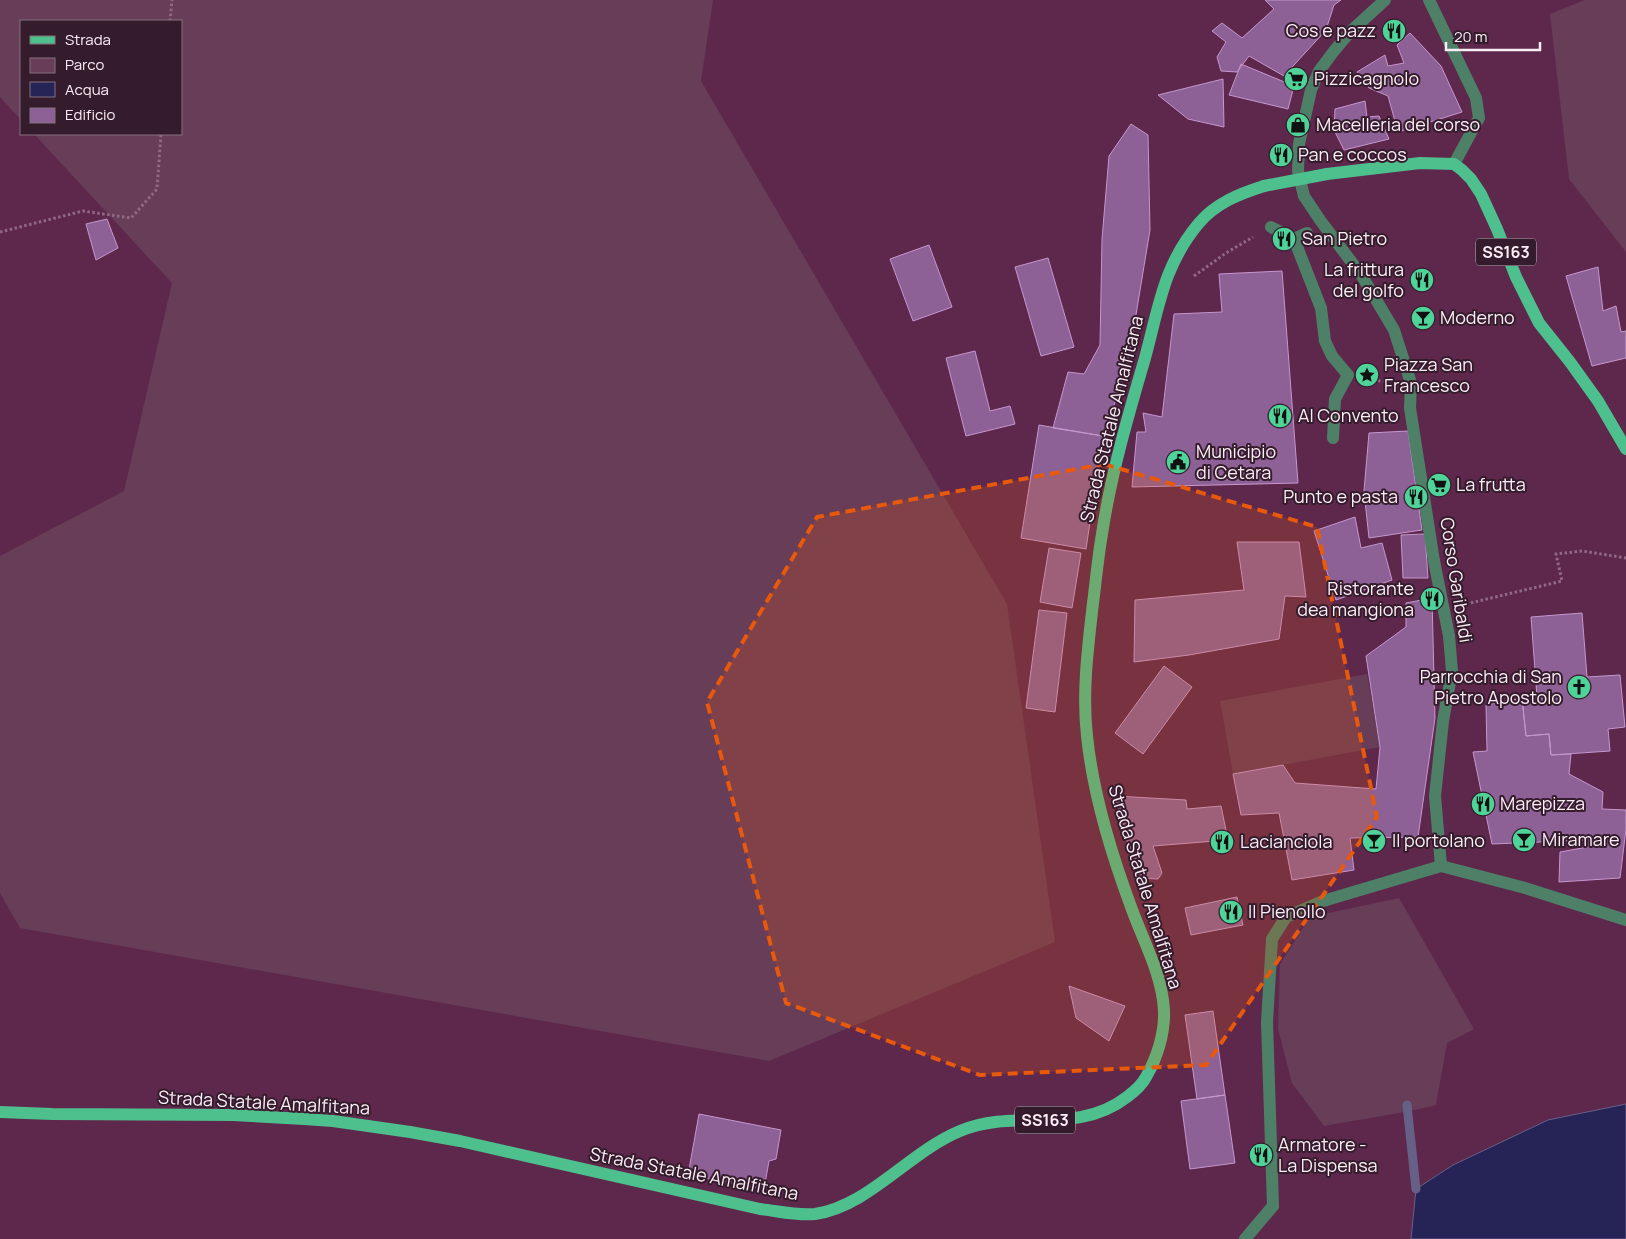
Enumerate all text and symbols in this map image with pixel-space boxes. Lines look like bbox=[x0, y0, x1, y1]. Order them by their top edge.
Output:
place label: Cos e pazz bbox=[1286, 18, 1376, 42]
restaurant icon: Cos e pazz bbox=[1381, 18, 1407, 44]
legend bbox=[20, 20, 182, 135]
scale bar bbox=[1446, 20, 1540, 52]
text: 20 m bbox=[1454, 26, 1487, 47]
text: Strada bbox=[65, 29, 111, 50]
text: Parco bbox=[65, 54, 104, 75]
supermarket icon: Pizzicagnolo bbox=[1283, 66, 1309, 92]
place label: Pizzicagnolo bbox=[1314, 66, 1419, 90]
text: Acqua bbox=[65, 79, 109, 100]
text: Edificio bbox=[65, 104, 116, 125]
shop icon: Macelleria del corso bbox=[1285, 112, 1311, 138]
place label: Macelleria del corso bbox=[1316, 112, 1480, 136]
restaurant icon: Pan e coccos bbox=[1268, 142, 1294, 168]
place label: Pan e coccos bbox=[1298, 142, 1407, 166]
restaurant icon: San Pietro bbox=[1271, 226, 1297, 252]
place label: San Pietro bbox=[1302, 226, 1387, 250]
road number: SS163 bbox=[1476, 238, 1536, 266]
place label: La frittura del golfo bbox=[1324, 257, 1404, 302]
restaurant icon: La frittura del golfo bbox=[1409, 267, 1435, 293]
bar icon: Moderno bbox=[1410, 305, 1436, 331]
place label: Moderno bbox=[1440, 305, 1515, 329]
street label: Strada Statale Amalfitana bbox=[1074, 313, 1148, 525]
place label: Piazza San Francesco bbox=[1384, 352, 1473, 397]
place icon: Piazza San Francesco bbox=[1354, 362, 1380, 388]
restaurant icon: Al Convento bbox=[1267, 403, 1293, 429]
place label: Al Convento bbox=[1298, 403, 1399, 427]
place label: Municipio di Cetara bbox=[1196, 439, 1276, 484]
public building icon: Municipio di Cetara bbox=[1165, 449, 1191, 475]
supermarket icon: La frutta bbox=[1426, 472, 1452, 498]
place label: La frutta bbox=[1456, 472, 1526, 496]
place label: Punto e pasta bbox=[1283, 484, 1398, 508]
restaurant icon: Punto e pasta bbox=[1403, 484, 1429, 510]
street label: Corso Garibaldi bbox=[1435, 516, 1479, 644]
place label: Ristorante dea mangiona bbox=[1297, 576, 1414, 621]
restaurant icon: Ristorante dea mangiona bbox=[1419, 586, 1445, 612]
place label: Parrocchia di San Pietro Apostolo bbox=[1420, 664, 1562, 709]
church icon: Parrocchia di San Pietro Apostolo bbox=[1566, 674, 1592, 700]
street label: Strada Statale Amalfitana bbox=[1103, 782, 1188, 992]
restaurant icon: Marepizza bbox=[1470, 791, 1496, 817]
place label: Marepizza bbox=[1500, 791, 1585, 815]
bar icon: Miramare bbox=[1511, 827, 1537, 853]
place label: Miramare bbox=[1542, 827, 1620, 851]
bar icon: Il portolano bbox=[1361, 828, 1387, 854]
place label: Il portolano bbox=[1392, 828, 1485, 852]
restaurant icon: Lacianciola bbox=[1209, 829, 1235, 855]
place label: Lacianciola bbox=[1240, 829, 1332, 853]
restaurant icon: Il Pienollo bbox=[1218, 899, 1244, 925]
place label: Il Pienollo bbox=[1248, 899, 1326, 923]
street label: Strada Statale Amalfitana bbox=[157, 1084, 371, 1120]
road number: SS163 bbox=[1015, 1106, 1075, 1134]
place label: Armatore - La Dispensa bbox=[1278, 1132, 1378, 1177]
street label: Strada Statale Amalfitana bbox=[588, 1141, 801, 1205]
restaurant icon: Armatore - La Dispensa bbox=[1248, 1142, 1274, 1168]

